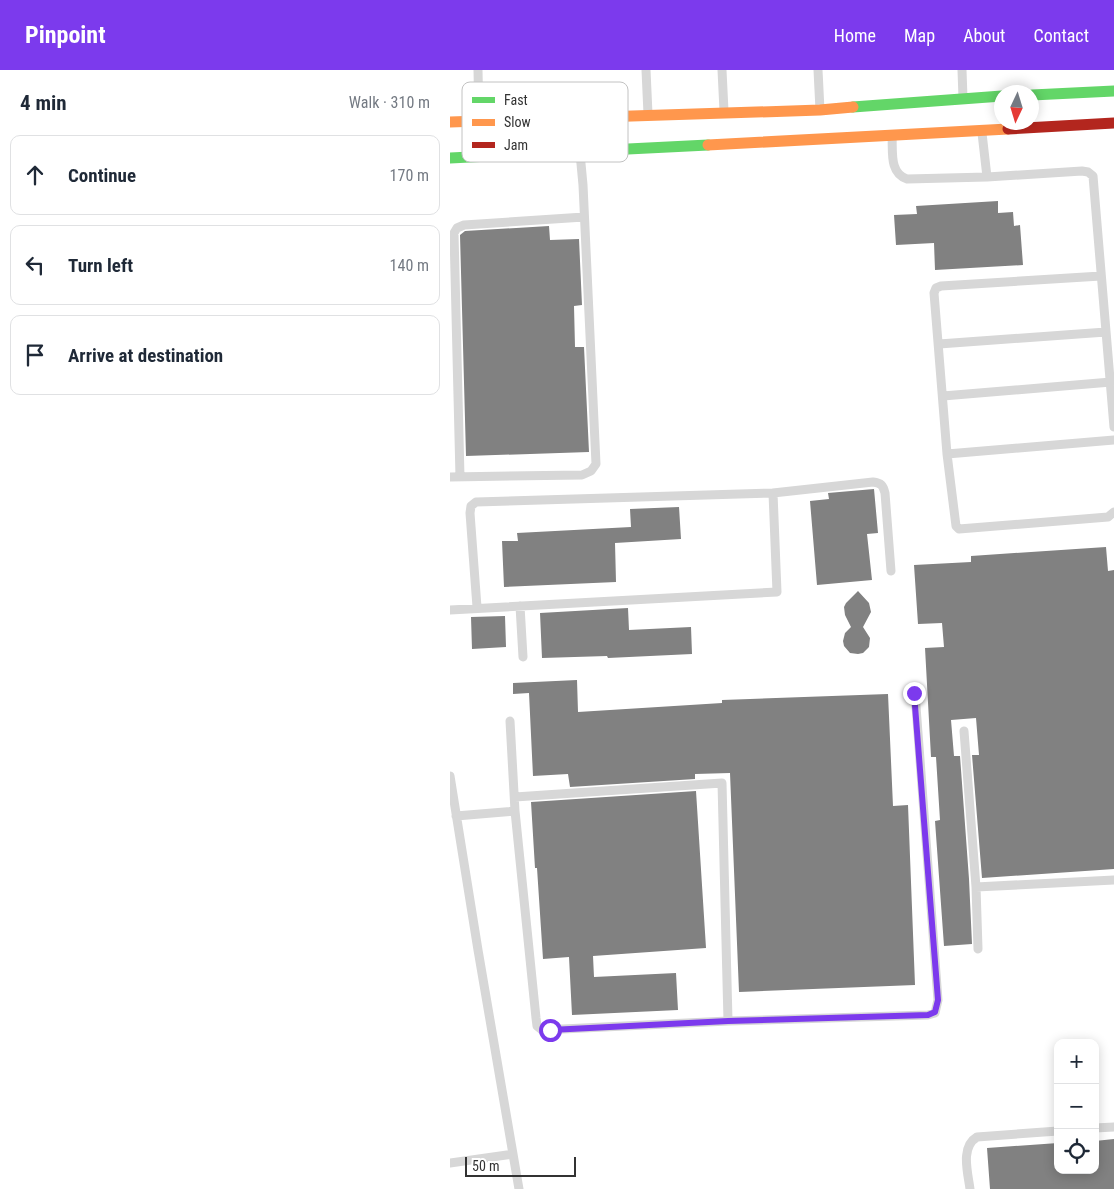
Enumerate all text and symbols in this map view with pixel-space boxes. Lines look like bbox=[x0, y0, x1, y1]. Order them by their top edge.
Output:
text: Pinpoint bbox=[25, 21, 106, 49]
text: Home bbox=[834, 25, 876, 46]
text: Map bbox=[904, 25, 935, 46]
text: About bbox=[963, 25, 1005, 46]
text: Contact bbox=[1033, 25, 1089, 46]
legend bbox=[462, 82, 628, 162]
north arrow bbox=[994, 85, 1039, 130]
text: 4 min bbox=[20, 91, 67, 115]
text: Fast bbox=[504, 92, 528, 108]
text: Walk · 310 m bbox=[349, 93, 430, 112]
text: Slow bbox=[504, 114, 531, 130]
text: Jam bbox=[504, 137, 528, 153]
icon: ahead bbox=[21, 161, 49, 189]
text: Continue bbox=[68, 164, 136, 187]
text: 170 m bbox=[390, 166, 429, 185]
icon: left bbox=[21, 251, 49, 279]
text: Turn left bbox=[68, 254, 133, 277]
text: 140 m bbox=[390, 256, 429, 275]
icon: arrive bbox=[21, 341, 49, 369]
text: Arrive at destination bbox=[68, 344, 223, 367]
route end bbox=[903, 682, 926, 705]
route start bbox=[539, 1019, 562, 1042]
map controls bbox=[1054, 1039, 1099, 1174]
button: + bbox=[1054, 1039, 1099, 1084]
button: − bbox=[1054, 1084, 1099, 1129]
button: locate bbox=[1054, 1129, 1099, 1174]
scale bar bbox=[465, 1154, 576, 1177]
text: 50 m bbox=[472, 1158, 500, 1174]

